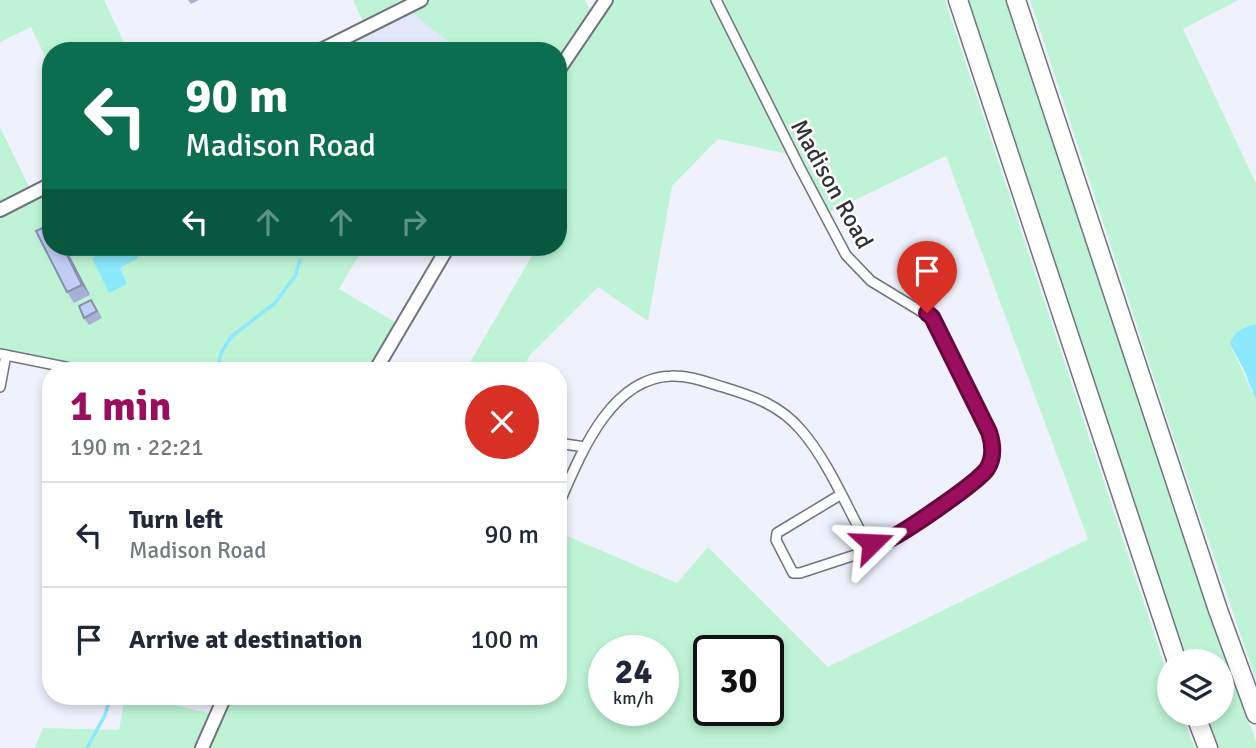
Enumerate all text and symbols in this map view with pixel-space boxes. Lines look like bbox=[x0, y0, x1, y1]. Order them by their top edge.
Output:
text: 90 m bbox=[185, 66, 288, 126]
icon: left bbox=[70, 70, 161, 161]
street label: Madison Road bbox=[784, 114, 880, 254]
text: Madison Road bbox=[185, 126, 376, 165]
icon: left bbox=[176, 203, 214, 241]
icon: ahead bbox=[249, 203, 287, 241]
icon: ahead bbox=[322, 203, 360, 241]
icon: right bbox=[395, 203, 433, 241]
pin bbox=[897, 241, 957, 313]
icon: arrive bbox=[908, 252, 946, 290]
text: 1 min bbox=[70, 381, 171, 432]
button: close bbox=[465, 385, 539, 459]
text: 190 m · 22:21 bbox=[70, 433, 204, 462]
text: Turn left bbox=[129, 504, 223, 536]
position arrow bbox=[835, 506, 909, 580]
icon: left bbox=[70, 516, 108, 554]
text: 90 m bbox=[484, 519, 539, 551]
text: Madison Road bbox=[129, 536, 266, 565]
icon: arrive bbox=[70, 621, 108, 659]
text: Arrive at destination bbox=[129, 624, 362, 656]
text: 100 m bbox=[470, 624, 539, 656]
speed limit sign: 30 bbox=[693, 635, 784, 726]
map controls bbox=[1157, 649, 1234, 726]
button: layers bbox=[1157, 649, 1234, 726]
text: 24 bbox=[615, 650, 652, 693]
text: km/h bbox=[613, 687, 654, 709]

